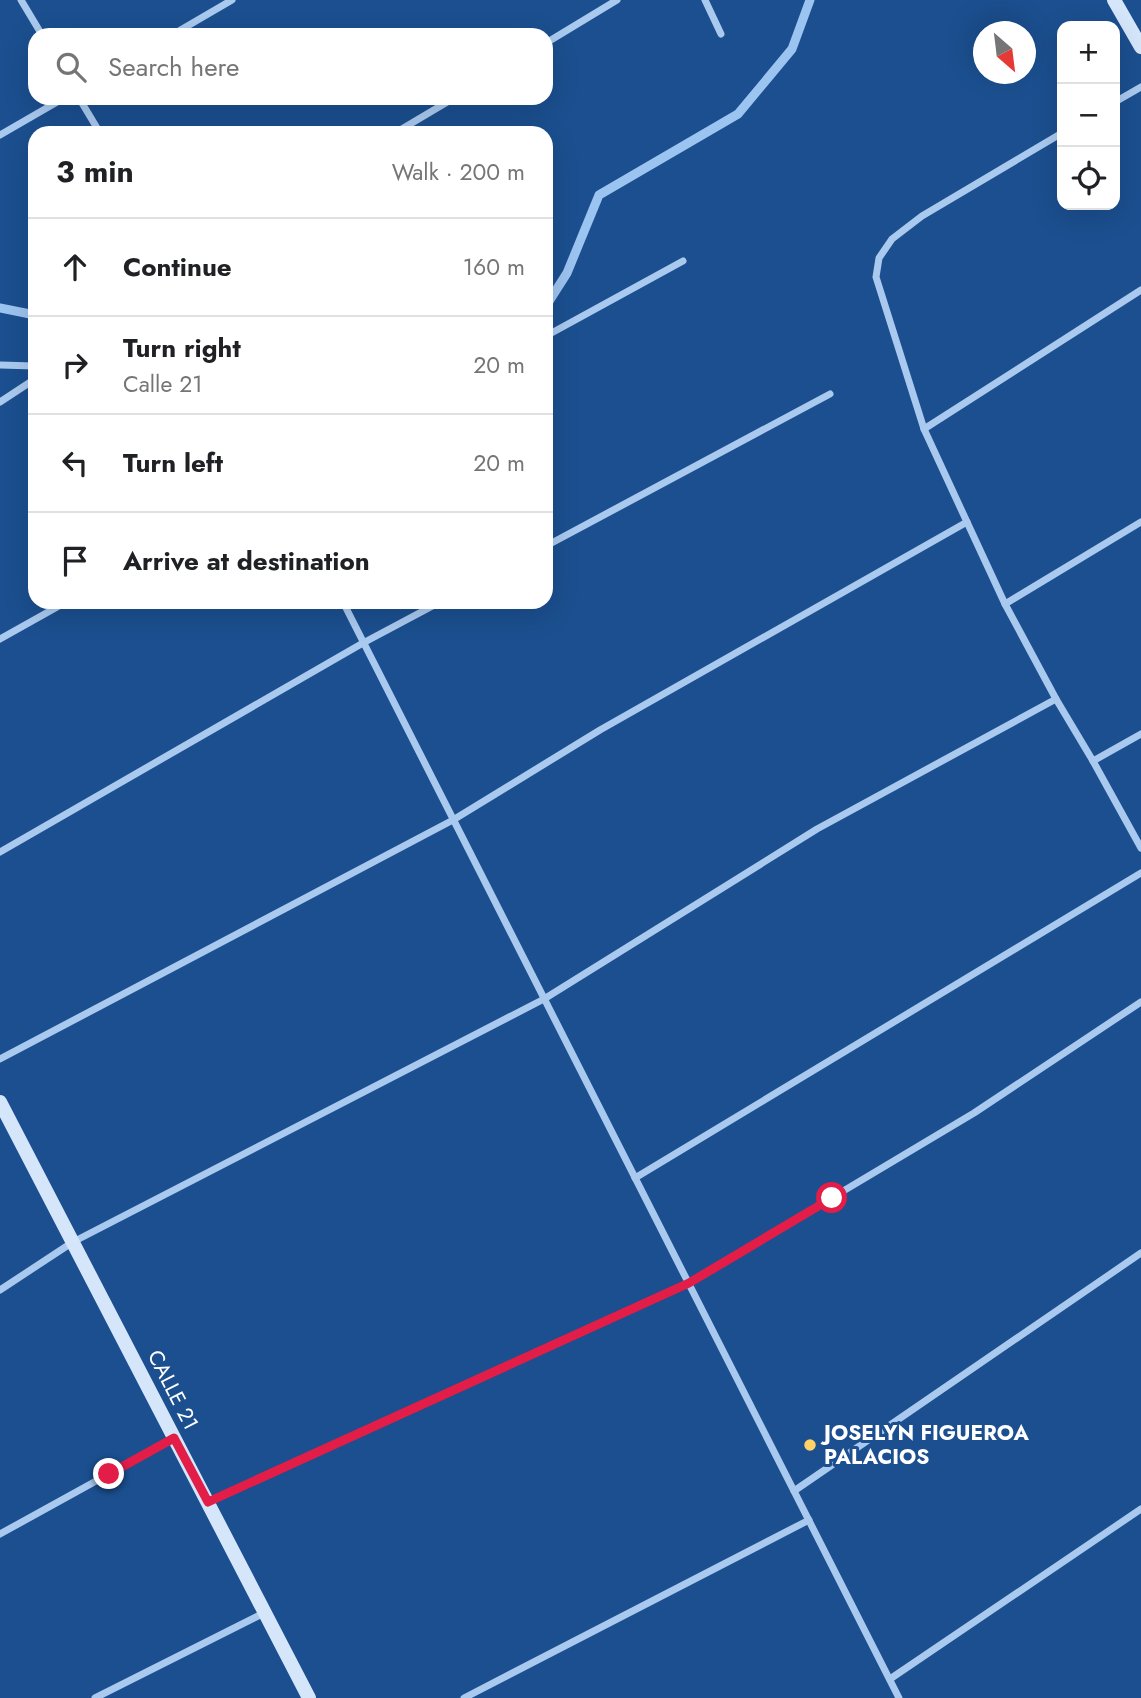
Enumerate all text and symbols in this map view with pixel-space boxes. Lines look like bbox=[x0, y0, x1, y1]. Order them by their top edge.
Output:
north arrow bbox=[973, 21, 1036, 84]
map controls bbox=[1057, 21, 1120, 210]
button: + bbox=[1057, 21, 1120, 84]
search box bbox=[28, 28, 553, 105]
icon: search bbox=[52, 48, 90, 86]
text: Search here bbox=[108, 48, 240, 86]
button: − bbox=[1057, 84, 1120, 147]
button: locate bbox=[1057, 147, 1120, 210]
text: 3 min bbox=[56, 150, 134, 193]
text: Walk · 200 m bbox=[392, 155, 525, 189]
icon: ahead bbox=[56, 248, 94, 286]
text: Continue bbox=[123, 248, 232, 286]
text: 160 m bbox=[463, 250, 525, 284]
text: Turn right bbox=[123, 329, 241, 367]
icon: right bbox=[56, 346, 94, 384]
text: 20 m bbox=[473, 348, 525, 382]
text: Calle 21 bbox=[123, 367, 203, 401]
icon: left bbox=[56, 444, 94, 482]
text: Turn left bbox=[123, 444, 223, 482]
text: 20 m bbox=[473, 446, 525, 480]
icon: arrive bbox=[56, 542, 94, 580]
text: Arrive at destination bbox=[123, 542, 370, 580]
route start bbox=[816, 1182, 847, 1213]
street label: CALLE 21 bbox=[140, 1345, 206, 1435]
place label: JOSELYN FIGUEROA PALACIOS bbox=[820, 1418, 1029, 1472]
marker: JOSELYN FIGUEROA PALACIOS bbox=[802, 1437, 818, 1453]
route end bbox=[93, 1458, 124, 1489]

